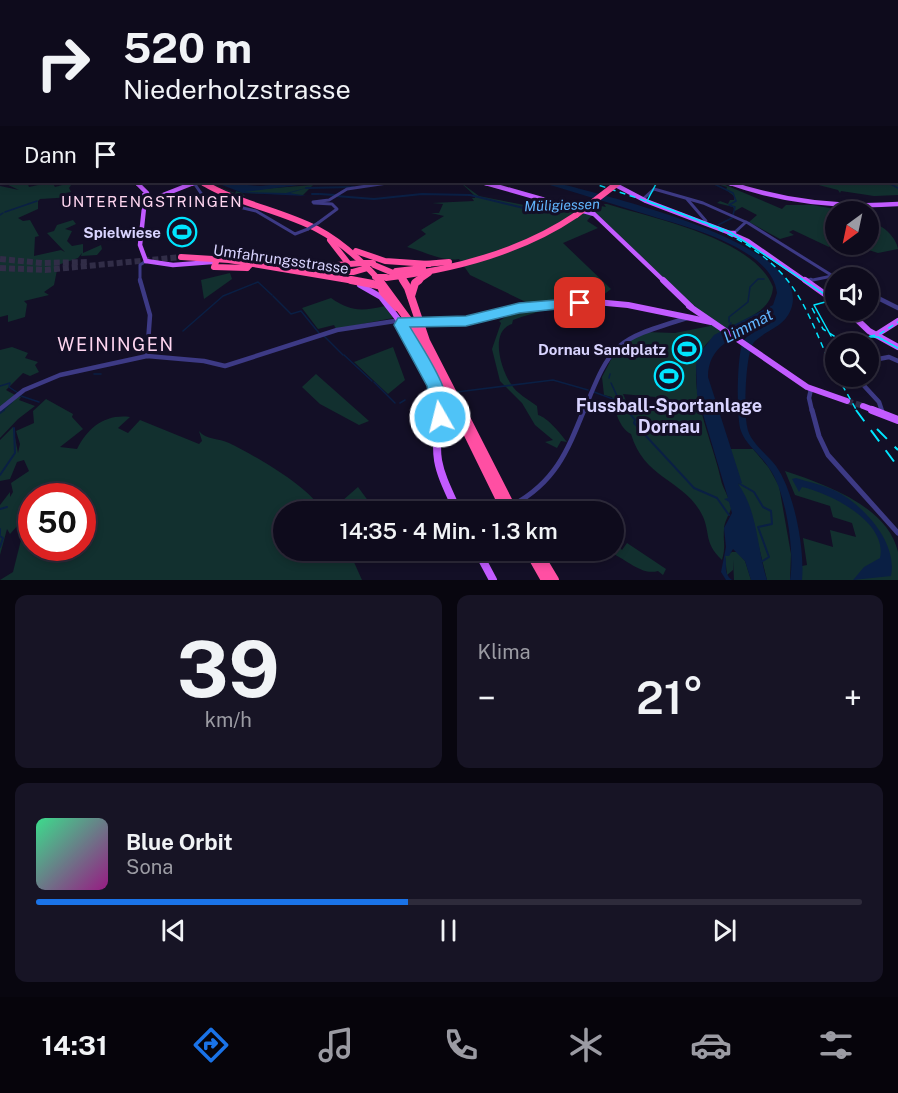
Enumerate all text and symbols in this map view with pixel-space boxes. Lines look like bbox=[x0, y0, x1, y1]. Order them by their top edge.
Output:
text: 520 m bbox=[123, 23, 252, 72]
icon: right bbox=[24, 24, 102, 102]
text: Niederholzstrasse bbox=[123, 73, 351, 105]
icon: arrive bbox=[89, 138, 122, 171]
text: Dann bbox=[24, 142, 77, 168]
district label: UNTERENGSTRINGEN bbox=[61, 193, 243, 210]
water label: Müligiessen bbox=[524, 196, 600, 214]
north arrow bbox=[825, 201, 879, 255]
map controls bbox=[825, 201, 879, 387]
sports icon: Spielwiese bbox=[166, 216, 198, 248]
place label: Spielwiese bbox=[83, 224, 161, 241]
street label: Umfahrungsstrasse bbox=[212, 241, 350, 277]
button: sound bbox=[825, 267, 879, 321]
pin bbox=[554, 277, 605, 328]
icon: arrive bbox=[563, 286, 596, 319]
water label: Limmat bbox=[720, 305, 776, 347]
sports icon: Dornau Sandplatz bbox=[671, 333, 703, 365]
button: search bbox=[825, 333, 879, 387]
district label: WEININGEN bbox=[57, 334, 175, 355]
place label: Dornau Sandplatz bbox=[538, 341, 666, 358]
sports icon: Fussball-Sportanlage Dornau bbox=[653, 360, 685, 392]
position arrow bbox=[408, 385, 472, 449]
place label: Fussball-Sportanlage Dornau bbox=[576, 395, 762, 437]
speed limit sign: 50 bbox=[18, 483, 96, 561]
text: 14:35 · 4 Min. · 1.3 km bbox=[339, 518, 558, 544]
text: 39 bbox=[177, 623, 280, 715]
text: Klima bbox=[478, 640, 531, 664]
text: 21° bbox=[636, 671, 704, 724]
text: − bbox=[478, 679, 496, 717]
text: + bbox=[844, 679, 862, 717]
text: km/h bbox=[205, 708, 252, 732]
text: Blue Orbit bbox=[126, 829, 233, 855]
text: Sona bbox=[126, 855, 173, 879]
icon: previous bbox=[157, 914, 190, 947]
icon: pause bbox=[432, 914, 465, 947]
icon: next bbox=[708, 914, 741, 947]
icon: directions bbox=[190, 1024, 232, 1066]
icon: music bbox=[315, 1024, 357, 1066]
icon: phone bbox=[440, 1024, 482, 1066]
icon: climate bbox=[565, 1024, 607, 1066]
icon: car bbox=[690, 1024, 732, 1066]
icon: filters bbox=[815, 1024, 857, 1066]
text: 14:31 bbox=[41, 1029, 107, 1061]

